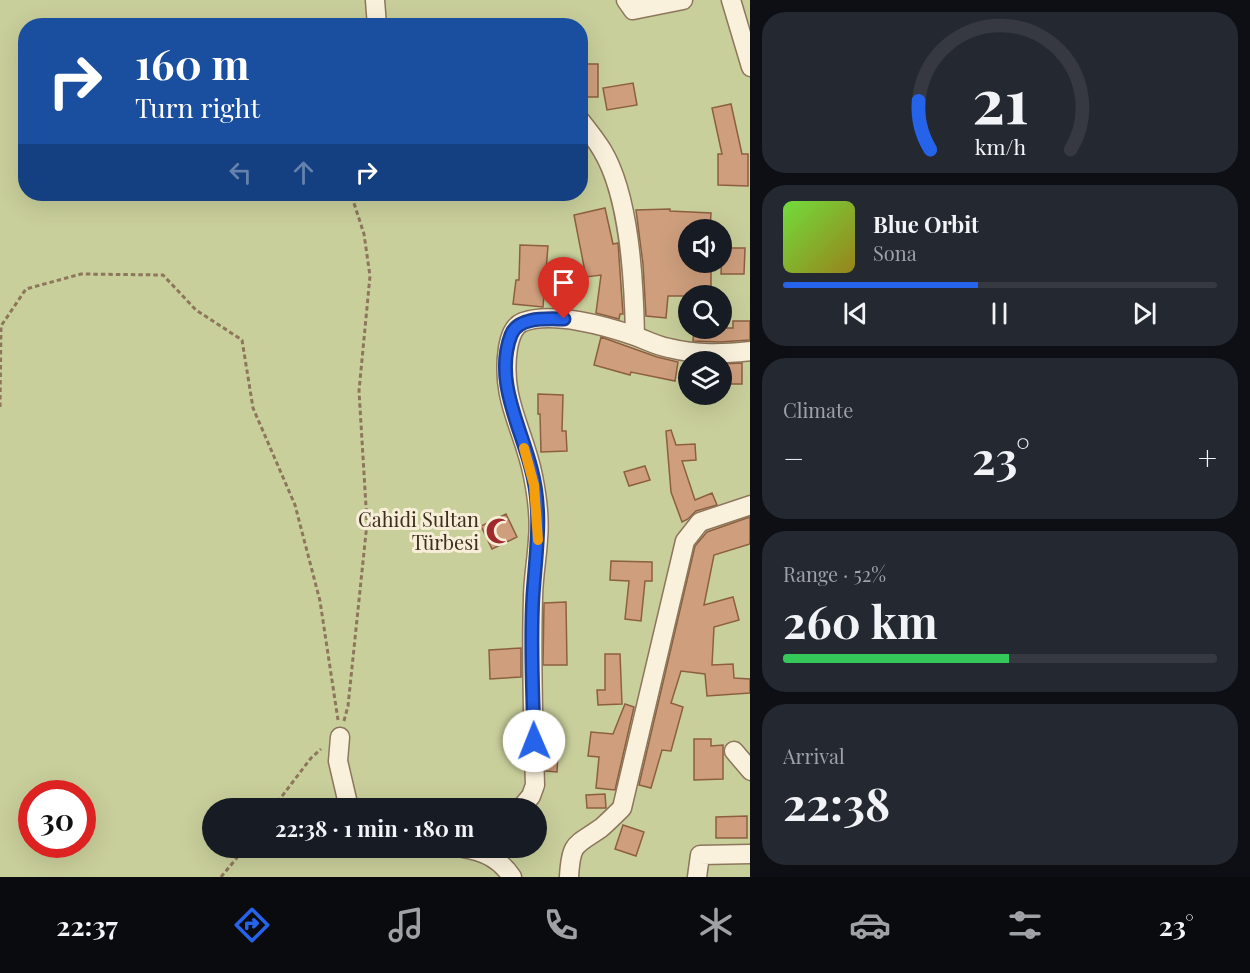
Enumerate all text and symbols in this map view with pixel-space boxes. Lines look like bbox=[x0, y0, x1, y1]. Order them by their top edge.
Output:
text: 160 m bbox=[135, 35, 250, 91]
icon: right bbox=[36, 42, 114, 120]
text: 21 bbox=[972, 56, 1028, 140]
text: Turn right bbox=[135, 89, 260, 125]
text: km/h bbox=[974, 132, 1026, 160]
icon: left bbox=[224, 156, 257, 189]
icon: ahead bbox=[287, 156, 320, 189]
icon: right bbox=[350, 156, 383, 189]
text: Blue Orbit bbox=[873, 209, 979, 239]
map controls bbox=[678, 219, 732, 405]
button: sound bbox=[678, 219, 732, 273]
text: Sona bbox=[873, 239, 917, 266]
pin bbox=[538, 257, 589, 319]
icon: arrive bbox=[547, 266, 580, 299]
button: search bbox=[678, 285, 732, 339]
icon: previous bbox=[839, 297, 872, 330]
icon: pause bbox=[983, 297, 1016, 330]
icon: next bbox=[1128, 297, 1161, 330]
button: layers bbox=[678, 351, 732, 405]
text: Climate bbox=[783, 396, 853, 423]
text: 23° bbox=[972, 426, 1030, 486]
text: − bbox=[783, 435, 804, 479]
text: + bbox=[1198, 435, 1217, 479]
place label: Cahidi Sultan Türbesi bbox=[358, 505, 479, 555]
mosque icon: Cahidi Sultan Türbesi bbox=[484, 516, 514, 546]
text: Range · 52% bbox=[783, 560, 886, 587]
text: 260 km bbox=[783, 590, 938, 650]
position arrow bbox=[502, 709, 566, 773]
text: Arrival bbox=[783, 742, 845, 769]
text: 22:38 bbox=[783, 772, 890, 832]
speed limit sign: 30 bbox=[18, 780, 96, 858]
text: 22:38 · 1 min · 180 m bbox=[275, 813, 474, 843]
icon: directions bbox=[231, 904, 273, 946]
icon: music bbox=[385, 904, 427, 946]
icon: phone bbox=[540, 904, 582, 946]
icon: climate bbox=[695, 904, 737, 946]
icon: car bbox=[849, 904, 891, 946]
icon: filters bbox=[1004, 904, 1046, 946]
text: 22:37 bbox=[56, 907, 118, 943]
text: 23° bbox=[1159, 907, 1194, 943]

